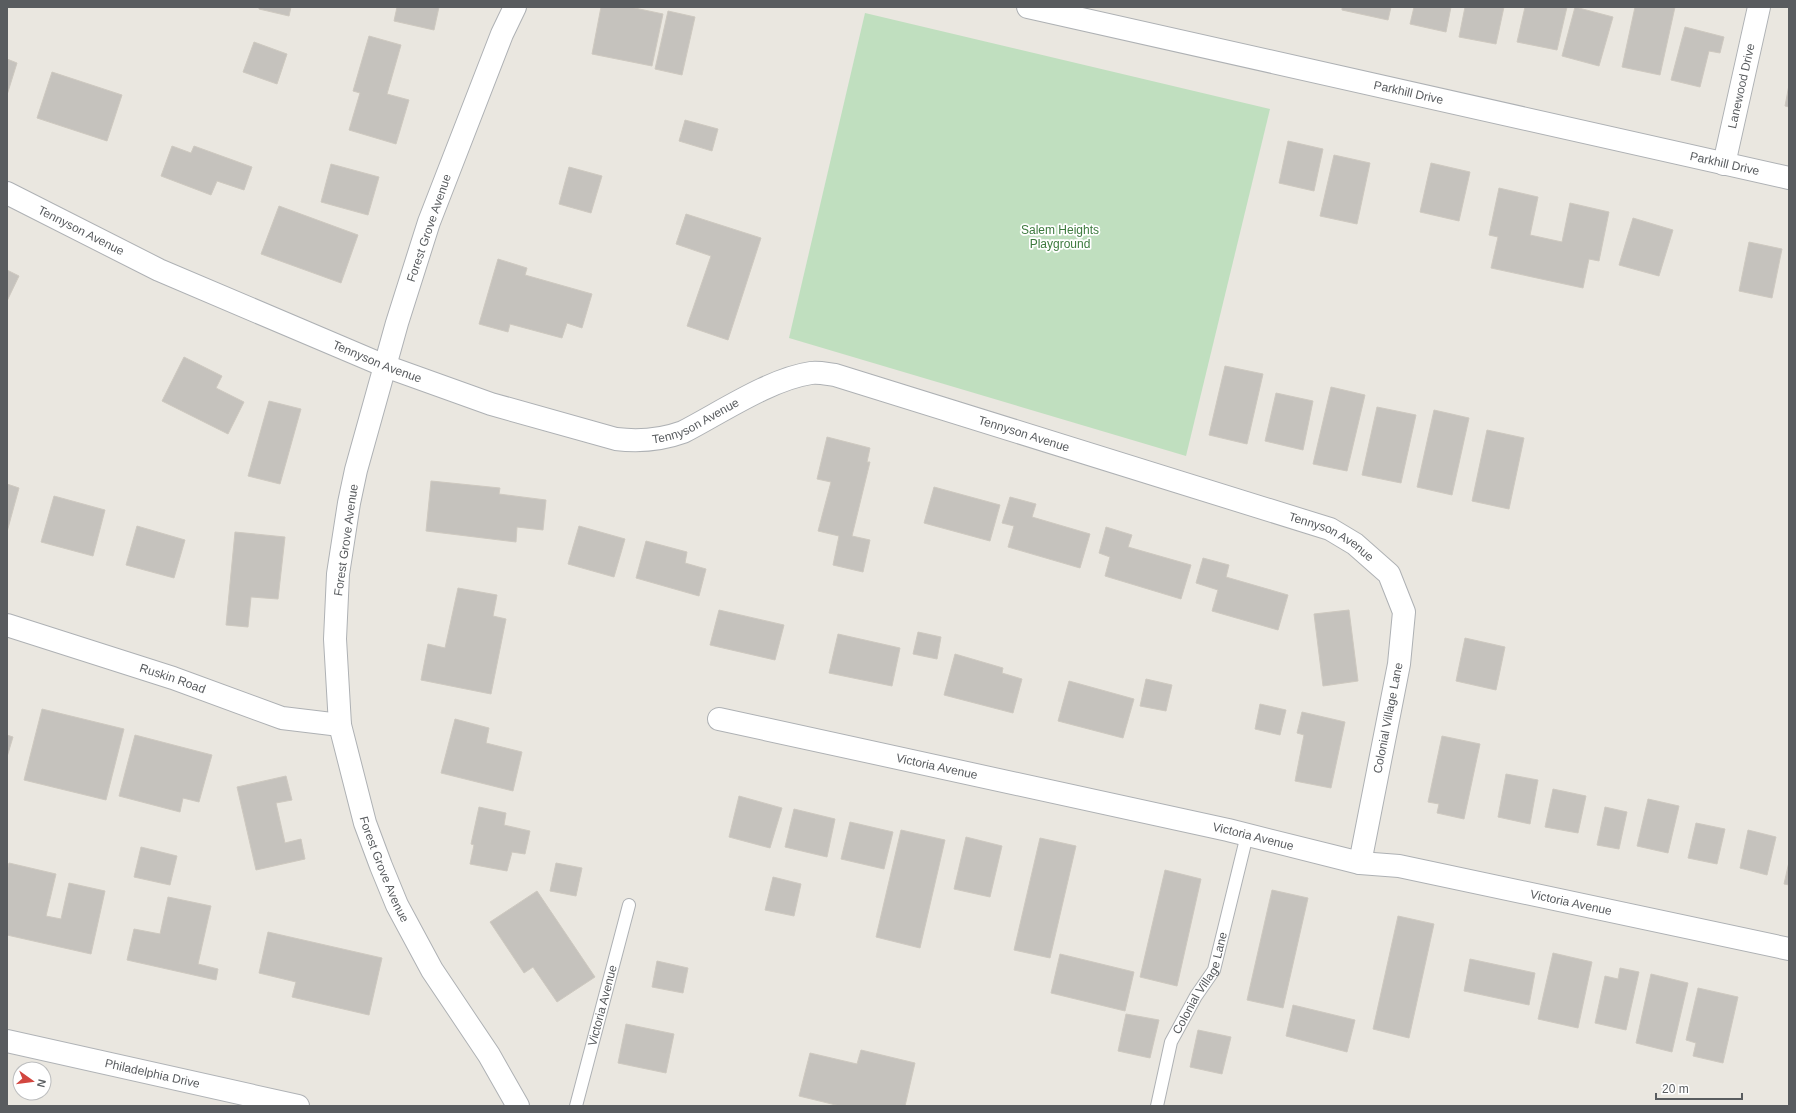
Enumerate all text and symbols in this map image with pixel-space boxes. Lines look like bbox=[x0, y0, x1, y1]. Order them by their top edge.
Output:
street label: Lanewood Drive bbox=[1725, 42, 1758, 130]
street label: Parkhill Drive bbox=[1372, 78, 1445, 107]
street label: Parkhill Drive bbox=[1689, 149, 1761, 178]
street label: Forest Grove Avenue bbox=[404, 172, 454, 284]
street label: Tennyson Avenue bbox=[36, 203, 127, 258]
park label: Salem Heights Playground bbox=[1021, 223, 1099, 251]
street label: Tennyson Avenue bbox=[330, 338, 424, 386]
street label: Tennyson Avenue bbox=[651, 395, 742, 446]
street label: Tennyson Avenue bbox=[977, 413, 1072, 455]
street label: Forest Grove Avenue bbox=[331, 483, 361, 597]
street label: Tennyson Avenue bbox=[1287, 510, 1377, 564]
street label: Ruskin Road bbox=[138, 661, 207, 696]
street label: Colonial Village Lane bbox=[1370, 661, 1406, 775]
street label: Victoria Avenue bbox=[895, 751, 979, 782]
street label: Forest Grove Avenue bbox=[357, 815, 412, 925]
street label: Victoria Avenue bbox=[1211, 820, 1296, 853]
street label: Victoria Avenue bbox=[1529, 887, 1613, 918]
street label: Colonial Village Lane bbox=[1170, 930, 1230, 1036]
street label: Victoria Avenue bbox=[585, 963, 620, 1047]
street label: Philadelphia Drive bbox=[104, 1056, 202, 1091]
north arrow bbox=[12, 1061, 52, 1101]
scale bar bbox=[1656, 1075, 1742, 1101]
text: N bbox=[35, 1078, 48, 1089]
text: 20 m bbox=[1662, 1082, 1689, 1096]

